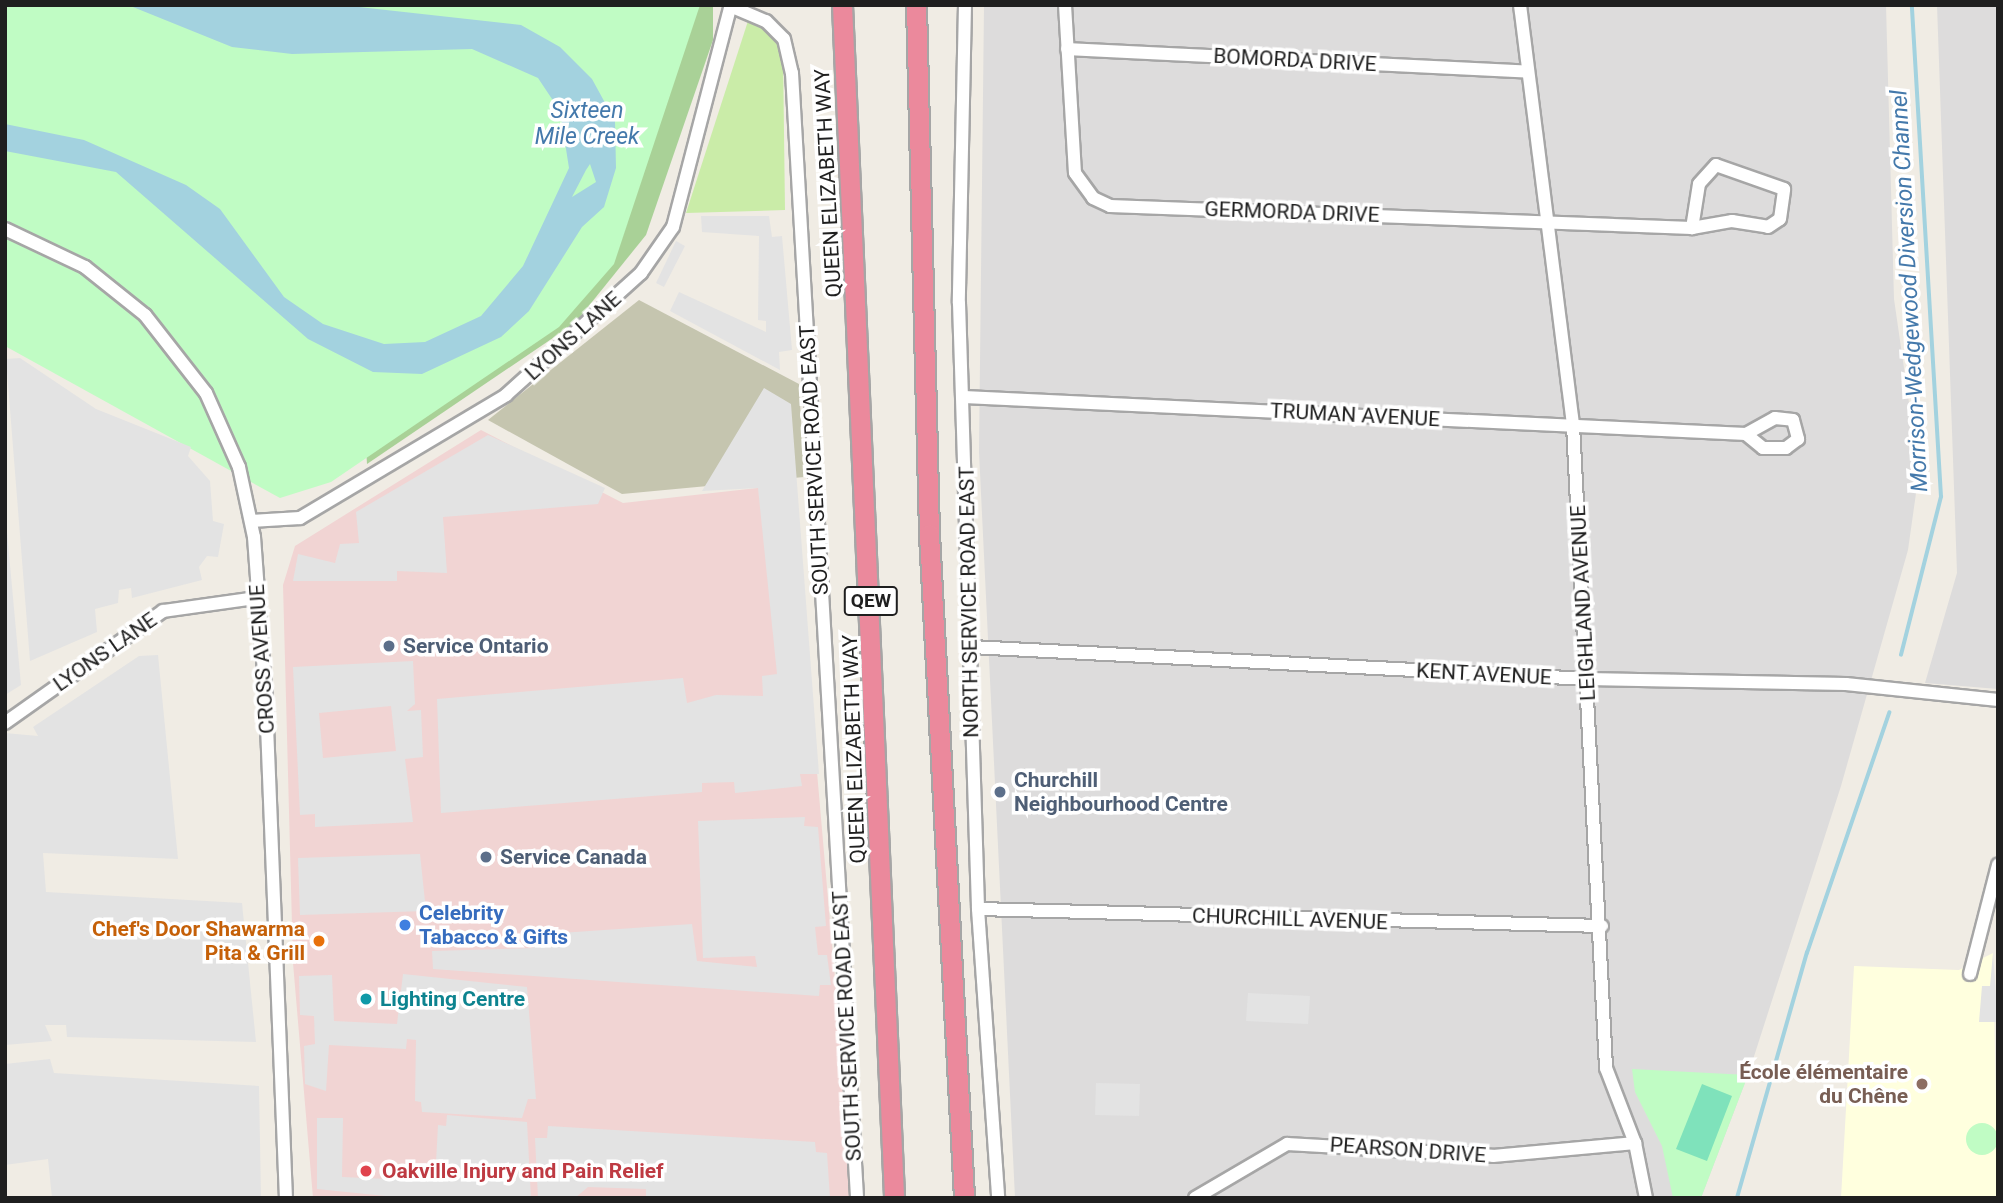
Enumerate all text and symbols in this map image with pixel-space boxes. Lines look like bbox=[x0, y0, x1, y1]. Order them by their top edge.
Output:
street label: BOMORDA DRIVE bbox=[1213, 43, 1377, 77]
street label: QUEEN ELIZABETH WAY bbox=[809, 68, 847, 298]
water label: Morrison-Wedgewood Diversion Channel bbox=[1886, 89, 1934, 493]
water label: Sixteen Mile Creek bbox=[535, 97, 639, 151]
street label: GERMORDA DRIVE bbox=[1204, 196, 1380, 228]
street label: LYONS LANE bbox=[520, 286, 626, 386]
street label: SOUTH SERVICE ROAD EAST bbox=[794, 324, 834, 596]
street label: TRUMAN AVENUE bbox=[1269, 398, 1441, 432]
street label: NORTH SERVICE ROAD EAST bbox=[954, 466, 984, 738]
street label: LEIGHLAND AVENUE bbox=[1565, 504, 1601, 702]
street label: CROSS AVENUE bbox=[244, 583, 280, 735]
road number: QEW bbox=[843, 586, 899, 616]
street label: LYONS LANE bbox=[48, 607, 162, 697]
place label: Service Ontario bbox=[403, 633, 549, 659]
street label: QUEEN ELIZABETH WAY bbox=[837, 634, 871, 864]
marker: Service Ontario bbox=[381, 638, 397, 654]
street label: KENT AVENUE bbox=[1415, 658, 1553, 690]
place label: Churchill Neighbourhood Centre bbox=[1014, 767, 1228, 817]
marker: Churchill Neighbourhood Centre bbox=[992, 784, 1008, 800]
place label: Service Canada bbox=[500, 844, 647, 870]
marker: Service Canada bbox=[478, 849, 494, 865]
street label: SOUTH SERVICE ROAD EAST bbox=[827, 890, 867, 1162]
place label: Celebrity Tabacco & Gifts bbox=[419, 900, 568, 950]
street label: CHURCHILL AVENUE bbox=[1192, 903, 1388, 935]
place label: Chef's Door Shawarma Pita & Grill bbox=[92, 916, 305, 966]
marker: Celebrity Tabacco & Gifts bbox=[397, 917, 413, 933]
marker: Chef's Door Shawarma Pita & Grill bbox=[311, 933, 327, 949]
place label: Lighting Centre bbox=[380, 986, 525, 1012]
marker: Lighting Centre bbox=[358, 991, 374, 1007]
place label: École élémentaire du Chêne bbox=[1739, 1059, 1908, 1109]
marker: École élémentaire du Chêne bbox=[1914, 1076, 1930, 1092]
street label: PEARSON DRIVE bbox=[1329, 1132, 1487, 1168]
place label: Oakville Injury and Pain Relief bbox=[382, 1158, 664, 1184]
marker: Oakville Injury and Pain Relief bbox=[356, 1161, 376, 1181]

